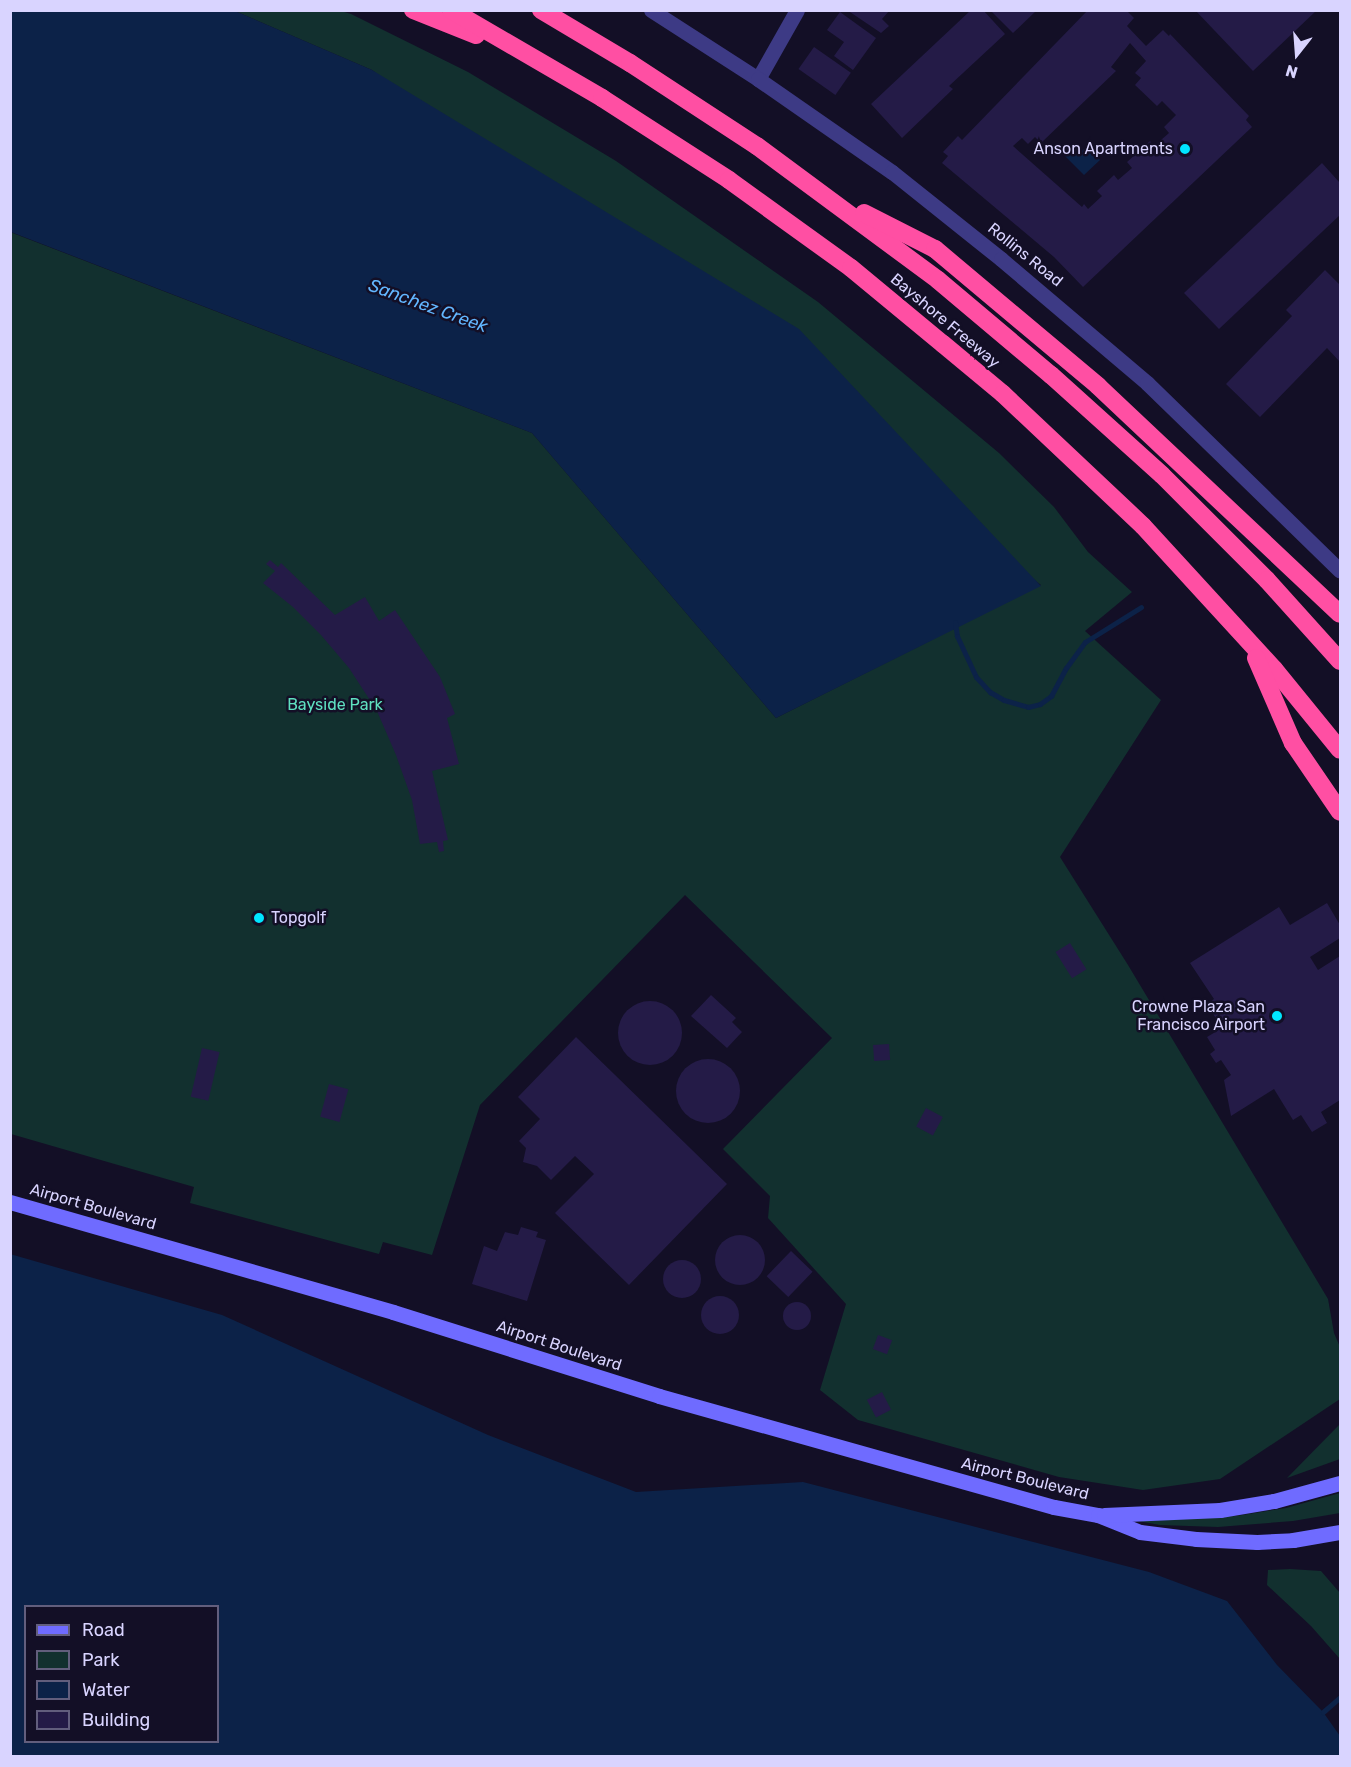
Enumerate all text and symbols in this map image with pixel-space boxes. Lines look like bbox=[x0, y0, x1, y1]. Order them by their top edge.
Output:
north arrow bbox=[1267, 24, 1327, 84]
text: N bbox=[1283, 61, 1300, 82]
place label: Anson Apartments bbox=[1033, 139, 1173, 159]
marker: Anson Apartments bbox=[1178, 142, 1192, 156]
street label: Rollins Road bbox=[984, 219, 1066, 291]
street label: Bayshore Freeway bbox=[886, 270, 1004, 372]
water label: Sanchez Creek bbox=[365, 274, 491, 338]
park label: Bayside Park bbox=[287, 695, 383, 715]
place label: Topgolf bbox=[271, 908, 326, 928]
marker: Topgolf bbox=[252, 911, 266, 925]
place label: Crowne Plaza San Francisco Airport bbox=[1132, 997, 1265, 1035]
marker: Crowne Plaza San Francisco Airport bbox=[1270, 1009, 1284, 1023]
street label: Airport Boulevard bbox=[28, 1180, 158, 1234]
street label: Airport Boulevard bbox=[494, 1317, 624, 1375]
street label: Airport Boulevard bbox=[959, 1454, 1091, 1504]
legend bbox=[24, 1605, 219, 1743]
text: Road bbox=[82, 1619, 125, 1641]
text: Park bbox=[82, 1649, 119, 1671]
text: Water bbox=[82, 1679, 130, 1701]
text: Building bbox=[82, 1709, 150, 1731]

